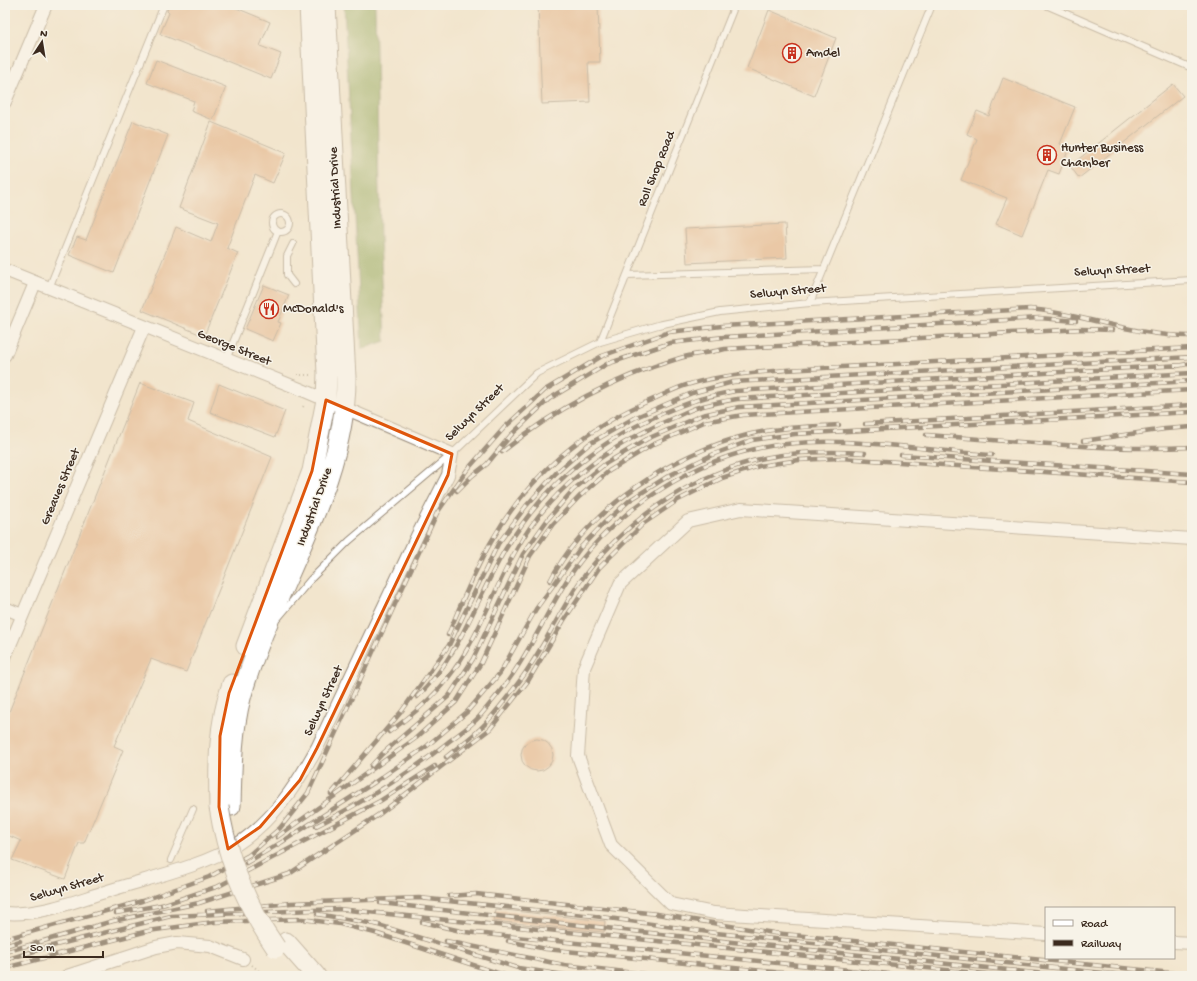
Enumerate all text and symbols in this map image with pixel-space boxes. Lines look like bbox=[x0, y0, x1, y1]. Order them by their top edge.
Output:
north arrow bbox=[22, 22, 62, 62]
text: N bbox=[39, 28, 48, 41]
building icon: Amdel bbox=[781, 42, 803, 64]
place label: Amdel bbox=[806, 46, 840, 61]
street label: Roll Shop Road bbox=[635, 128, 679, 209]
place label: Hunter Business Chamber bbox=[1061, 141, 1144, 171]
building icon: Hunter Business Chamber bbox=[1036, 144, 1058, 166]
street label: Industrial Drive bbox=[326, 146, 346, 229]
street label: Selwyn Street bbox=[1074, 261, 1152, 280]
street label: Selwyn Street bbox=[749, 281, 828, 303]
restaurant icon: McDonald's bbox=[258, 298, 280, 320]
place label: McDonald's bbox=[283, 302, 345, 317]
street label: George Street bbox=[195, 326, 275, 370]
street label: Selwyn Street bbox=[442, 380, 509, 445]
street label: Greaves Street bbox=[38, 445, 85, 528]
street label: Industrial Drive bbox=[294, 466, 336, 548]
street label: Selwyn Street bbox=[301, 662, 348, 739]
street label: Selwyn Street bbox=[28, 870, 107, 906]
legend bbox=[1045, 907, 1175, 959]
text: Road bbox=[1081, 918, 1108, 932]
scale bar bbox=[24, 933, 103, 959]
text: Railway bbox=[1081, 938, 1121, 952]
text: 50 m bbox=[30, 942, 55, 956]

